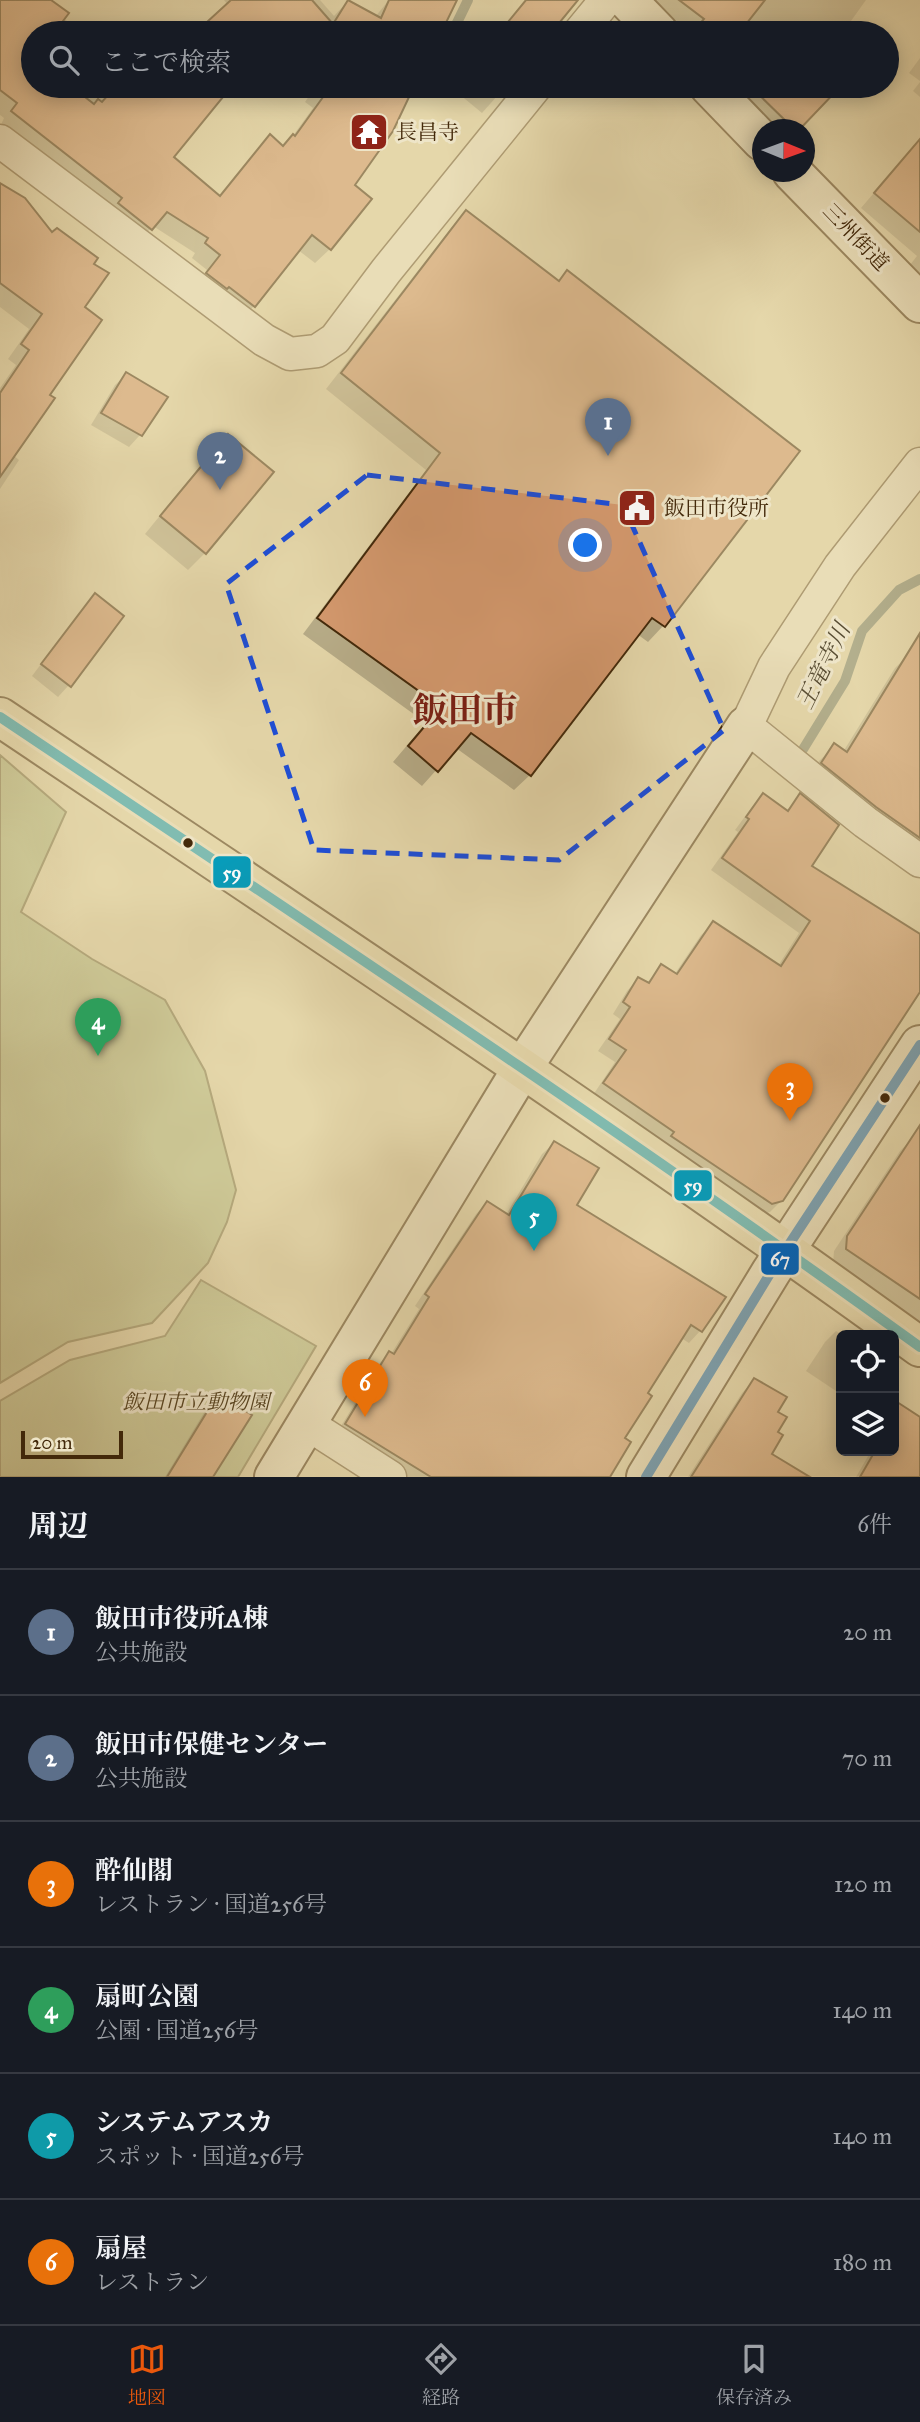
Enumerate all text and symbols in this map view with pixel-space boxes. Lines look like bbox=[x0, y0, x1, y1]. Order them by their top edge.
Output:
search box bbox=[21, 21, 899, 98]
icon: search bbox=[45, 41, 83, 79]
text: ここで検索 bbox=[101, 46, 231, 78]
temple icon: 長昌寺 bbox=[348, 111, 390, 153]
place label: 長昌寺 bbox=[396, 119, 459, 145]
north arrow bbox=[752, 119, 815, 182]
street label: 三州街道 bbox=[817, 198, 895, 276]
pin: 1 bbox=[585, 398, 631, 456]
pin: 2 bbox=[197, 432, 243, 490]
public building icon: 飯田市役所 bbox=[616, 487, 658, 529]
place label: 飯田市役所 bbox=[664, 495, 769, 521]
your location bbox=[568, 528, 602, 562]
water label: 王竜寺川 bbox=[790, 616, 857, 713]
district label: 飯田市 bbox=[412, 689, 518, 732]
unlabelled marker bbox=[181, 836, 195, 850]
line badge: 59 bbox=[212, 855, 252, 889]
text: 59 bbox=[222, 861, 242, 885]
pin: 4 bbox=[75, 998, 121, 1056]
pin: 3 bbox=[767, 1063, 813, 1121]
unlabelled marker bbox=[878, 1091, 892, 1105]
line badge: 59 bbox=[673, 1169, 713, 1202]
text: 59 bbox=[683, 1174, 703, 1198]
pin: 5 bbox=[511, 1193, 557, 1251]
line badge: 67 bbox=[760, 1242, 800, 1276]
text: 67 bbox=[770, 1248, 790, 1271]
map controls bbox=[836, 1330, 899, 1456]
button: locate bbox=[836, 1330, 899, 1393]
pin: 6 bbox=[342, 1359, 388, 1417]
park label: 飯田市立動物園 bbox=[123, 1389, 272, 1415]
button: layers bbox=[836, 1393, 899, 1456]
scale bar bbox=[21, 1428, 122, 1460]
text: 20 m bbox=[32, 1431, 73, 1454]
text: 周辺 bbox=[28, 1508, 88, 1544]
text: 6件 bbox=[857, 1510, 892, 1538]
text: 飯田市役所A棟 bbox=[95, 1602, 269, 1634]
text: 1 bbox=[46, 1618, 56, 1646]
text: 20 m bbox=[843, 1618, 892, 1646]
text: 公共施設 bbox=[95, 1638, 187, 1666]
text: 飯田市保健センター bbox=[95, 1728, 328, 1760]
text: 2 bbox=[45, 1744, 57, 1772]
text: 70 m bbox=[842, 1744, 892, 1772]
text: 公共施設 bbox=[95, 1764, 187, 1792]
text: 酔仙閣 bbox=[95, 1854, 173, 1886]
text: 3 bbox=[46, 1870, 56, 1898]
text: 120 m bbox=[834, 1870, 892, 1898]
text: レストラン · 国道256号 bbox=[95, 1890, 327, 1918]
text: 扇町公園 bbox=[95, 1980, 199, 2012]
text: 4 bbox=[45, 1996, 57, 2024]
text: 140 m bbox=[832, 1996, 892, 2024]
text: 公園 · 国道256号 bbox=[95, 2016, 259, 2044]
text: システムアスカ bbox=[95, 2106, 273, 2138]
text: 5 bbox=[46, 2122, 56, 2150]
text: 140 m bbox=[832, 2122, 892, 2150]
text: スポット · 国道256号 bbox=[95, 2142, 305, 2170]
text: 扇屋 bbox=[95, 2232, 147, 2264]
text: 6 bbox=[45, 2248, 57, 2276]
text: 180 m bbox=[833, 2248, 892, 2276]
text: レストラン bbox=[95, 2268, 209, 2296]
tab: 地図 bbox=[128, 2340, 166, 2409]
tab: 経路 bbox=[422, 2340, 460, 2409]
tab: 保存済み bbox=[716, 2340, 792, 2409]

